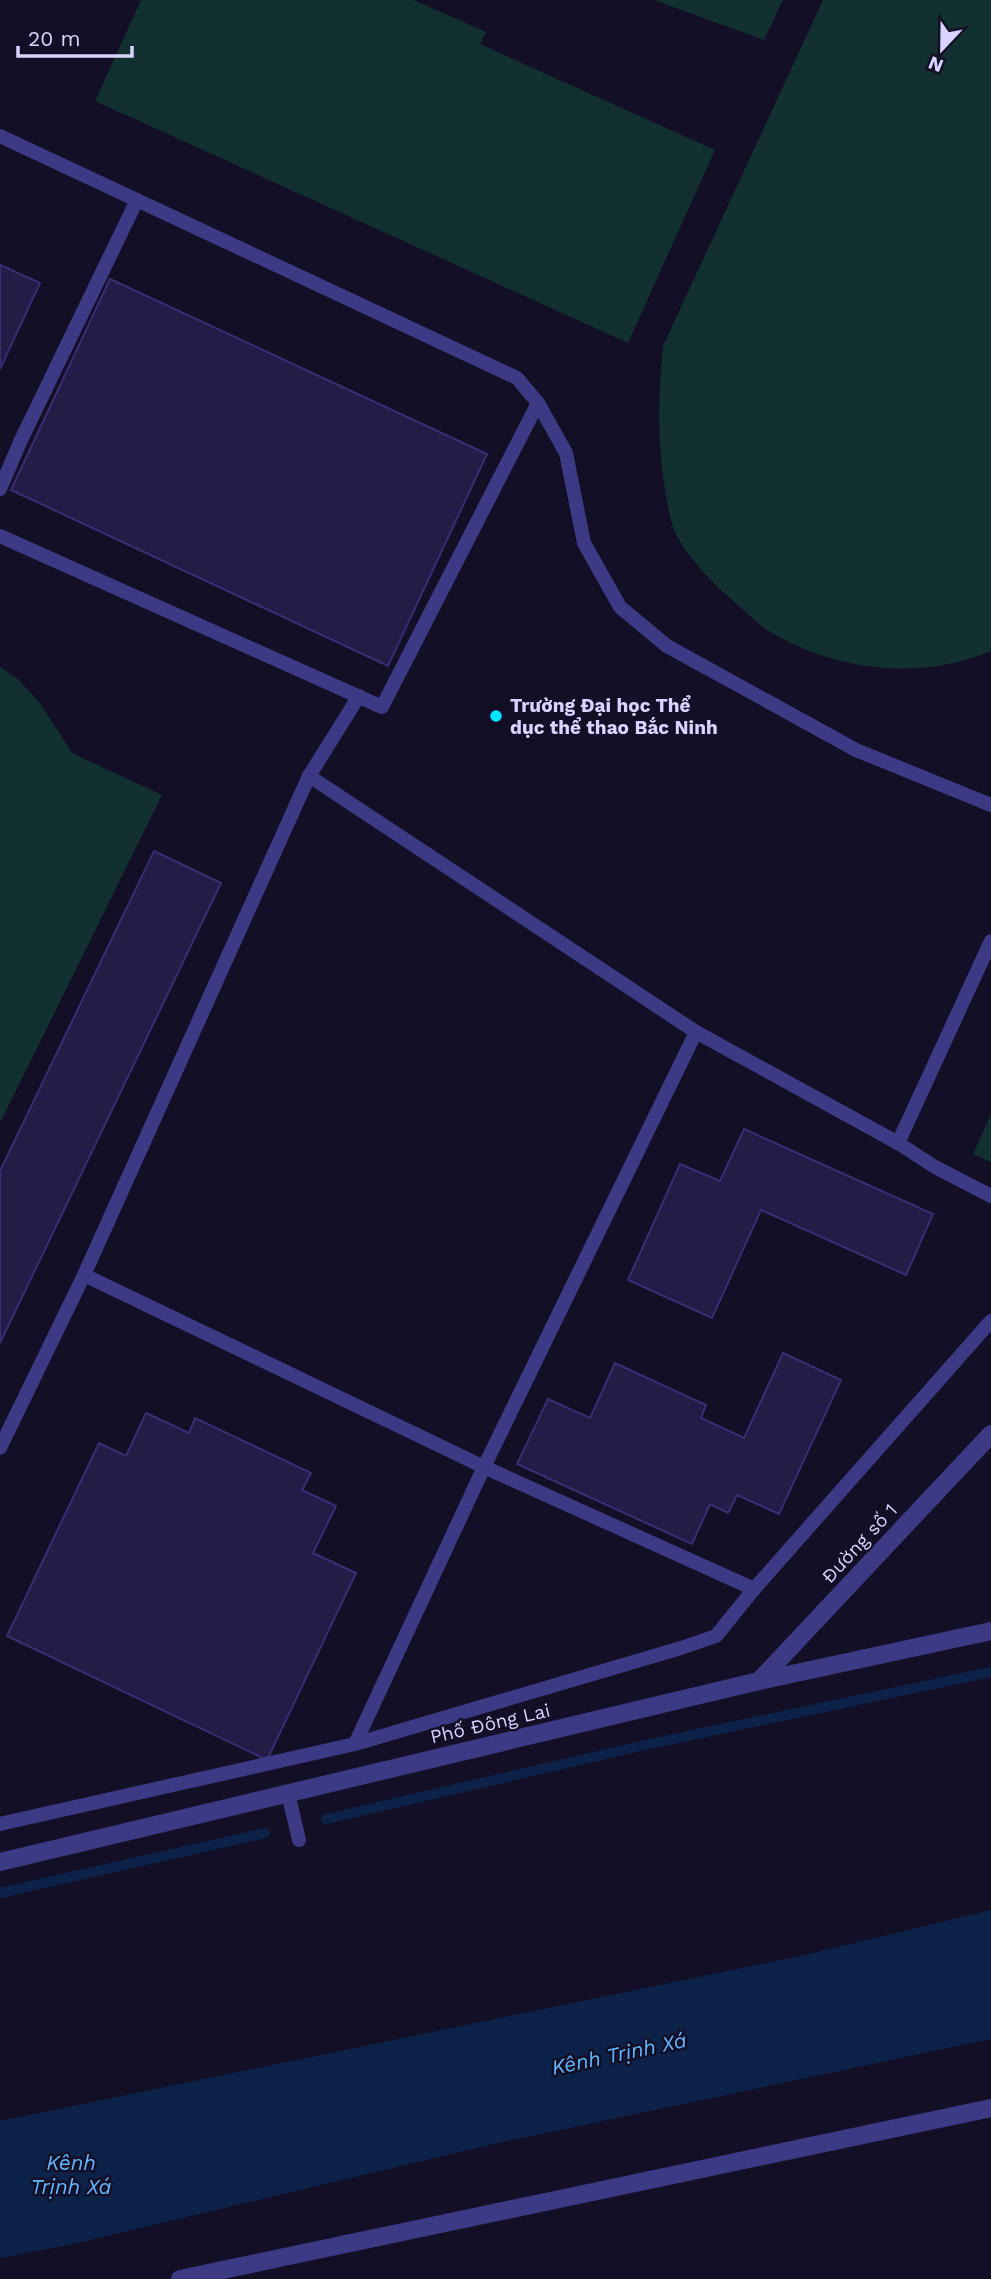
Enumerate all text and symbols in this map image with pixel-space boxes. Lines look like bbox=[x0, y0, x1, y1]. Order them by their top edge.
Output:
scale bar bbox=[18, 14, 131, 58]
north arrow bbox=[907, 14, 977, 84]
text: 20 m bbox=[28, 26, 80, 51]
text: N bbox=[925, 51, 947, 78]
place label: Trường Đại học Thể dục thể thao Bắc Ninh bbox=[510, 694, 718, 739]
marker: Trường Đại học Thể dục thể thao Bắc Ninh bbox=[488, 708, 504, 724]
street label: Đường số 1 bbox=[817, 1499, 902, 1588]
street label: Phố Đông Lai bbox=[428, 1699, 552, 1748]
water label: Kênh Trịnh Xá bbox=[549, 2027, 689, 2080]
water label: Kênh Trịnh Xá bbox=[30, 2150, 112, 2199]

